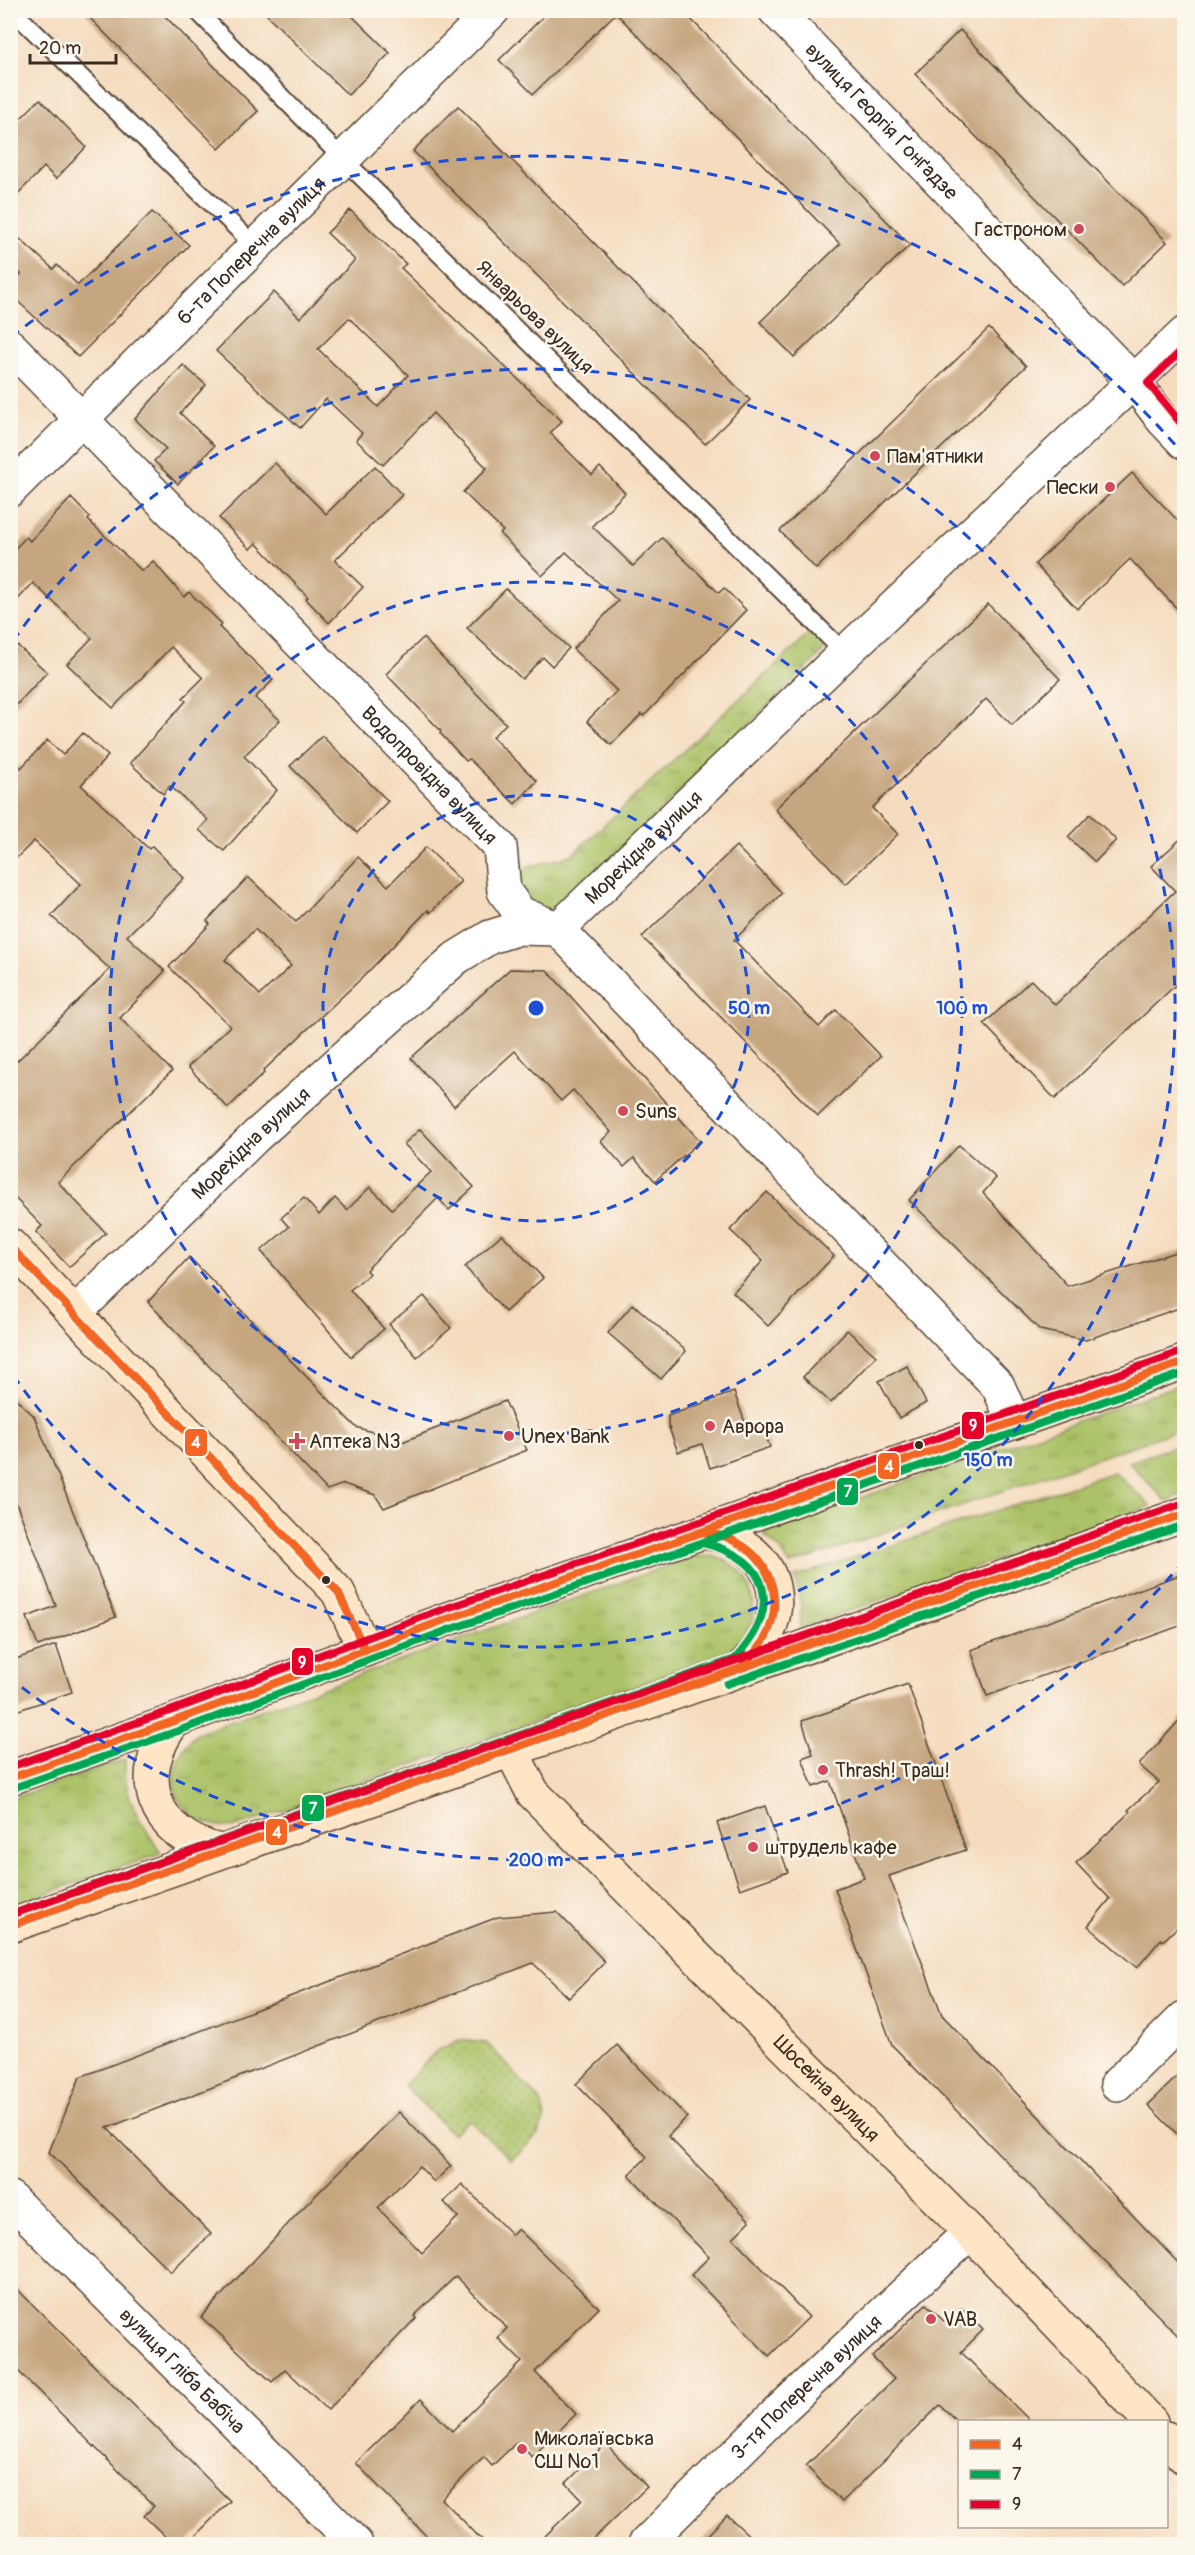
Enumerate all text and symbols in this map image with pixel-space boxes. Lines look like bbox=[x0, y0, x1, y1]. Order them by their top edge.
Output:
scale bar bbox=[30, 27, 116, 65]
text: 20 m bbox=[39, 37, 81, 60]
street label: вулиця Георгія Ґонґадзе bbox=[800, 37, 964, 205]
street label: 6-та Поперечна вулиця bbox=[172, 171, 331, 330]
place label: Гастроном bbox=[974, 217, 1067, 242]
marker: Гастроном bbox=[1072, 222, 1086, 236]
street label: Январьова вулиця bbox=[471, 255, 599, 379]
place label: Пам'ятники bbox=[887, 444, 983, 469]
marker: Пам'ятники bbox=[868, 449, 882, 463]
place label: Пески bbox=[1047, 475, 1098, 500]
marker: Пески bbox=[1103, 480, 1117, 494]
street label: Водопровідна вулиця bbox=[356, 700, 503, 849]
street label: Морехідна вулиця bbox=[579, 785, 707, 909]
text: 50 m bbox=[728, 997, 770, 1020]
text: 100 m bbox=[936, 997, 988, 1020]
centre of rings bbox=[526, 998, 546, 1018]
street label: Морехідна вулиця bbox=[186, 1081, 315, 1205]
place label: Suns bbox=[635, 1099, 677, 1124]
marker: Suns bbox=[616, 1104, 630, 1118]
line badge: 9 bbox=[961, 1411, 985, 1440]
place label: Аврора bbox=[722, 1414, 784, 1439]
text: 9 bbox=[969, 1416, 977, 1436]
marker: Аврора bbox=[703, 1419, 717, 1433]
place label: Unex Bank bbox=[521, 1424, 610, 1449]
line badge: 4 bbox=[184, 1428, 208, 1457]
place label: Аптека N3 bbox=[309, 1429, 401, 1454]
marker: Unex Bank bbox=[502, 1429, 516, 1443]
text: 4 bbox=[191, 1433, 201, 1453]
marker: Аптека N3 bbox=[290, 1434, 304, 1448]
unlabelled marker bbox=[913, 1439, 925, 1451]
text: 150 m bbox=[964, 1449, 1013, 1472]
line badge: 4 bbox=[877, 1452, 900, 1480]
text: 4 bbox=[884, 1457, 894, 1477]
line badge: 7 bbox=[836, 1477, 859, 1506]
text: 7 bbox=[844, 1482, 853, 1502]
unlabelled marker bbox=[320, 1574, 332, 1586]
line badge: 9 bbox=[291, 1647, 314, 1676]
text: 9 bbox=[298, 1653, 306, 1673]
place label: Thrash! Траш! bbox=[835, 1758, 950, 1783]
marker: Thrash! Траш! bbox=[816, 1763, 830, 1777]
line badge: 7 bbox=[301, 1794, 325, 1822]
text: 7 bbox=[309, 1799, 318, 1819]
line badge: 4 bbox=[265, 1818, 288, 1846]
text: 4 bbox=[272, 1823, 282, 1843]
place label: штрудель кафе bbox=[765, 1835, 897, 1860]
marker: штрудель кафе bbox=[746, 1840, 760, 1854]
text: 200 m bbox=[509, 1849, 563, 1872]
street label: Шосейна вулиця bbox=[769, 2030, 885, 2147]
street label: вулиця Гліба Бабіча bbox=[114, 2302, 251, 2439]
place label: VAB bbox=[943, 2307, 977, 2332]
street label: 3-тя Поперечна вулиця bbox=[725, 2309, 887, 2465]
marker: VAB bbox=[924, 2312, 938, 2326]
legend bbox=[958, 2420, 1168, 2528]
place label: Миколаївська СШ №1 bbox=[534, 2426, 654, 2474]
text: 4 bbox=[1012, 2433, 1023, 2456]
marker: Миколаївська СШ №1 bbox=[515, 2442, 529, 2456]
text: 7 bbox=[1012, 2463, 1022, 2486]
text: 9 bbox=[1012, 2493, 1021, 2516]

